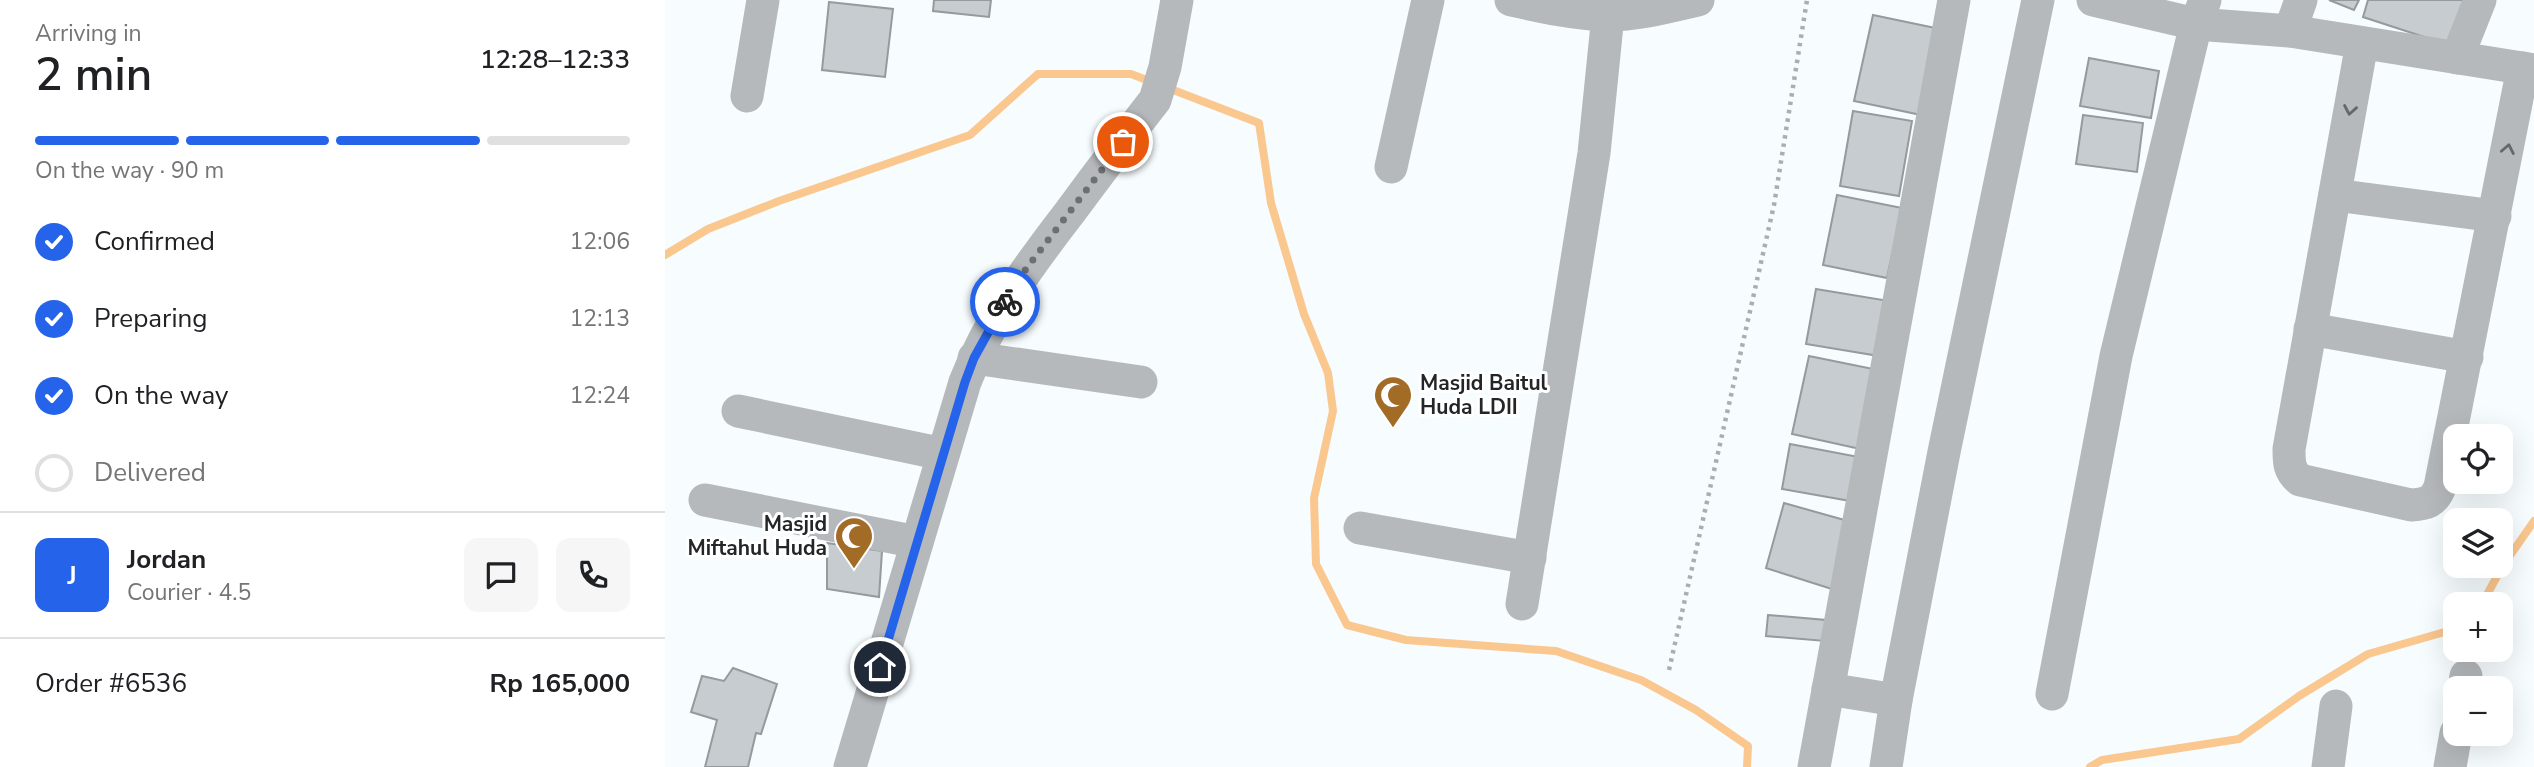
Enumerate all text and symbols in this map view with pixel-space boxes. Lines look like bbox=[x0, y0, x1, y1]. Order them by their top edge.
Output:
text: Arriving in bbox=[35, 18, 142, 49]
text: 12:28–12:33 bbox=[480, 42, 630, 77]
text: 2 min bbox=[35, 43, 152, 106]
one-way arrow bbox=[2343, 104, 2358, 116]
pin bbox=[1093, 112, 1153, 172]
icon: bag bbox=[1104, 123, 1142, 161]
one-way arrow bbox=[2499, 143, 2514, 155]
text: On the way · 90 m bbox=[35, 155, 224, 186]
icon: check bbox=[35, 223, 73, 261]
text: Confirmed bbox=[94, 224, 215, 259]
text: 12:06 bbox=[570, 226, 630, 257]
courier bbox=[970, 267, 1040, 337]
icon: bike bbox=[986, 283, 1024, 321]
icon: check bbox=[35, 300, 73, 338]
text: Preparing bbox=[94, 301, 207, 336]
text: 12:13 bbox=[570, 303, 630, 334]
place label: Masjid Baitul Huda LDII bbox=[1420, 369, 1548, 421]
mosque icon: Masjid Baitul Huda LDII bbox=[1372, 374, 1414, 429]
icon: check bbox=[35, 377, 73, 415]
text: On the way bbox=[94, 378, 228, 413]
text: 12:24 bbox=[570, 380, 630, 411]
map controls bbox=[2443, 424, 2513, 746]
button: locate bbox=[2443, 424, 2513, 494]
text: Delivered bbox=[94, 455, 206, 490]
button: layers bbox=[2443, 508, 2513, 578]
place label: Masjid Miftahul Huda bbox=[688, 510, 827, 562]
mosque icon: Masjid Miftahul Huda bbox=[833, 515, 875, 570]
button: chat bbox=[464, 538, 538, 612]
button: phone bbox=[556, 538, 630, 612]
text: Jordan bbox=[127, 542, 206, 577]
text: J bbox=[67, 558, 77, 593]
text: Courier · 4.5 bbox=[127, 577, 251, 608]
button: + bbox=[2443, 592, 2513, 662]
pin bbox=[850, 637, 910, 697]
icon: home bbox=[861, 648, 899, 686]
text: Order #6536 bbox=[35, 666, 187, 701]
text: Rp 165,000 bbox=[489, 666, 630, 701]
button: − bbox=[2443, 676, 2513, 746]

